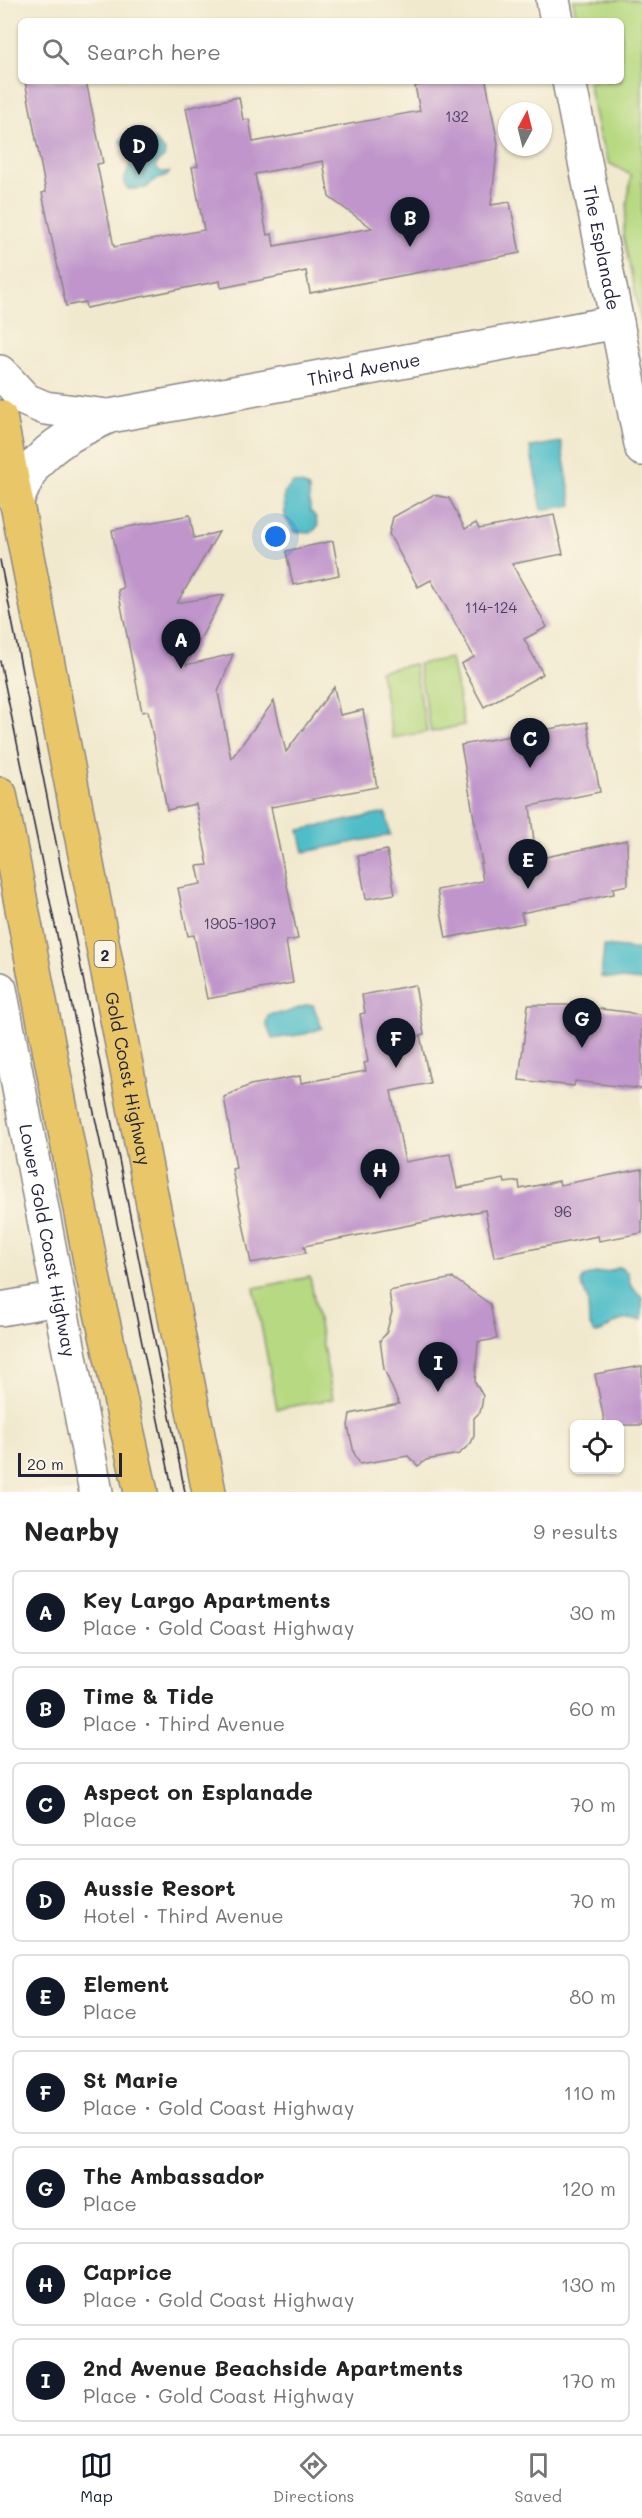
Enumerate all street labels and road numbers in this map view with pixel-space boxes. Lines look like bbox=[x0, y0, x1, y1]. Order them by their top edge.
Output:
street label: The Esplanade bbox=[578, 183, 626, 312]
street label: Third Avenue bbox=[305, 347, 422, 391]
road number: 2 bbox=[94, 941, 116, 967]
street label: Gold Coast Highway bbox=[100, 990, 157, 1168]
street label: Lower Gold Coast Highway bbox=[14, 1122, 82, 1359]

